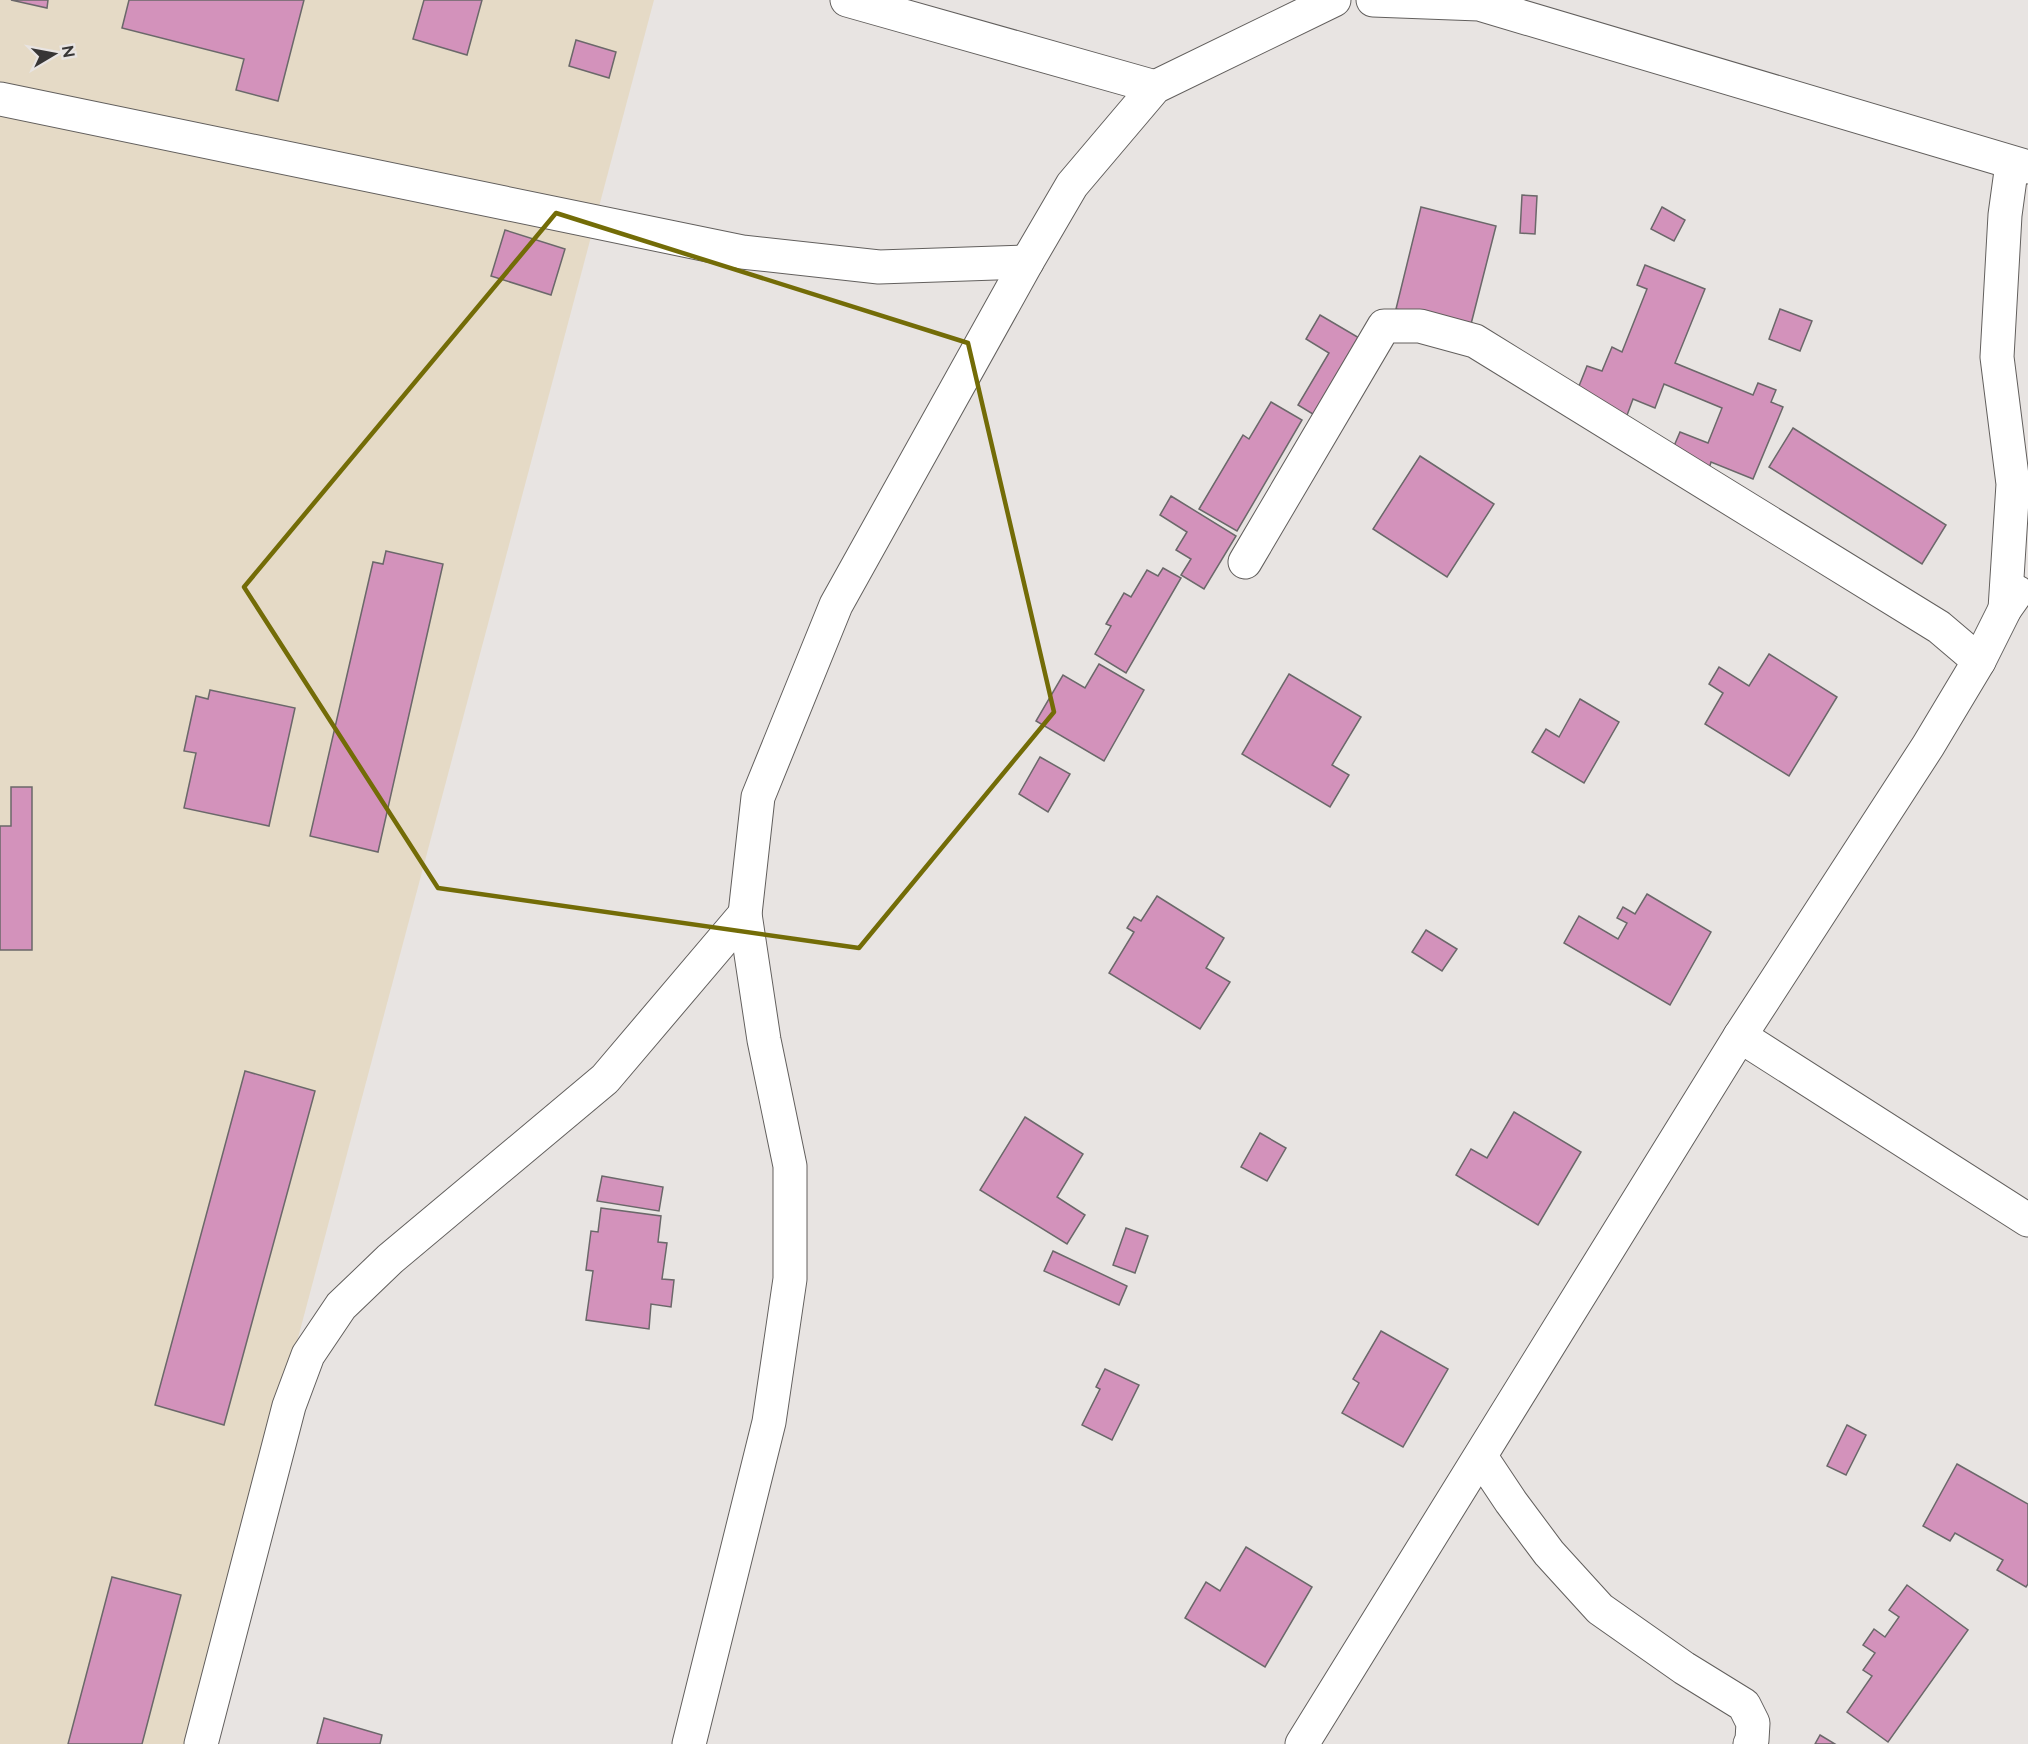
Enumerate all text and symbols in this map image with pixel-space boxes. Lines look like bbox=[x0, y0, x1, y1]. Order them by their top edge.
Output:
north arrow bbox=[24, 24, 84, 84]
text: N bbox=[58, 44, 79, 59]

